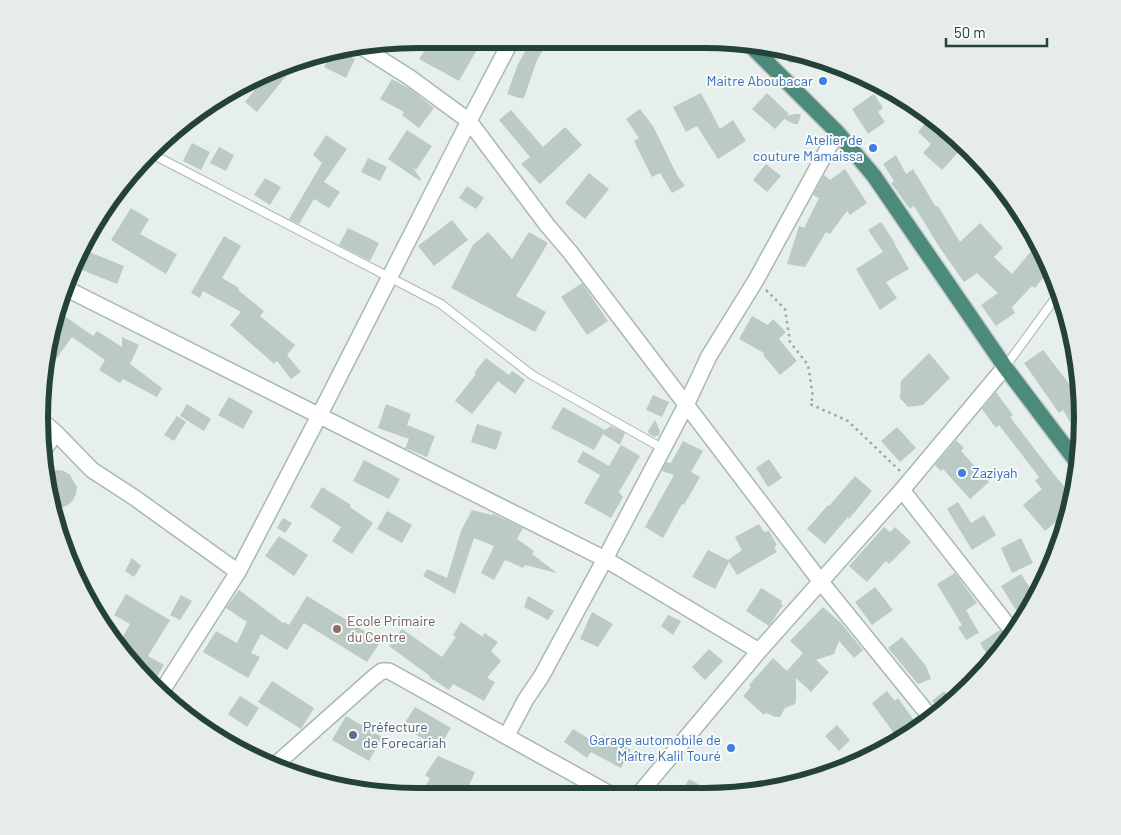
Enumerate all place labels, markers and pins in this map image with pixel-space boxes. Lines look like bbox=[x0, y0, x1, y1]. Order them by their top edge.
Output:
place label: Maitre Aboubacar bbox=[706, 72, 813, 89]
marker: Maitre Aboubacar bbox=[817, 75, 829, 87]
place label: Atelier de couture Mamaissa bbox=[753, 131, 863, 164]
marker: Atelier de couture Mamaissa bbox=[867, 142, 879, 154]
place label: Zaziyah bbox=[972, 464, 1018, 481]
marker: Zaziyah bbox=[956, 467, 968, 479]
place label: Ecole Primaire du Centre bbox=[347, 612, 436, 645]
marker: Ecole Primaire du Centre bbox=[331, 623, 343, 635]
place label: Préfecture de Forecariah bbox=[363, 718, 446, 751]
marker: Préfecture de Forecariah bbox=[347, 729, 359, 741]
place label: Garage automobile de Maître Kalil Touré bbox=[589, 731, 721, 764]
marker: Garage automobile de Maître Kalil Touré bbox=[725, 742, 737, 754]

